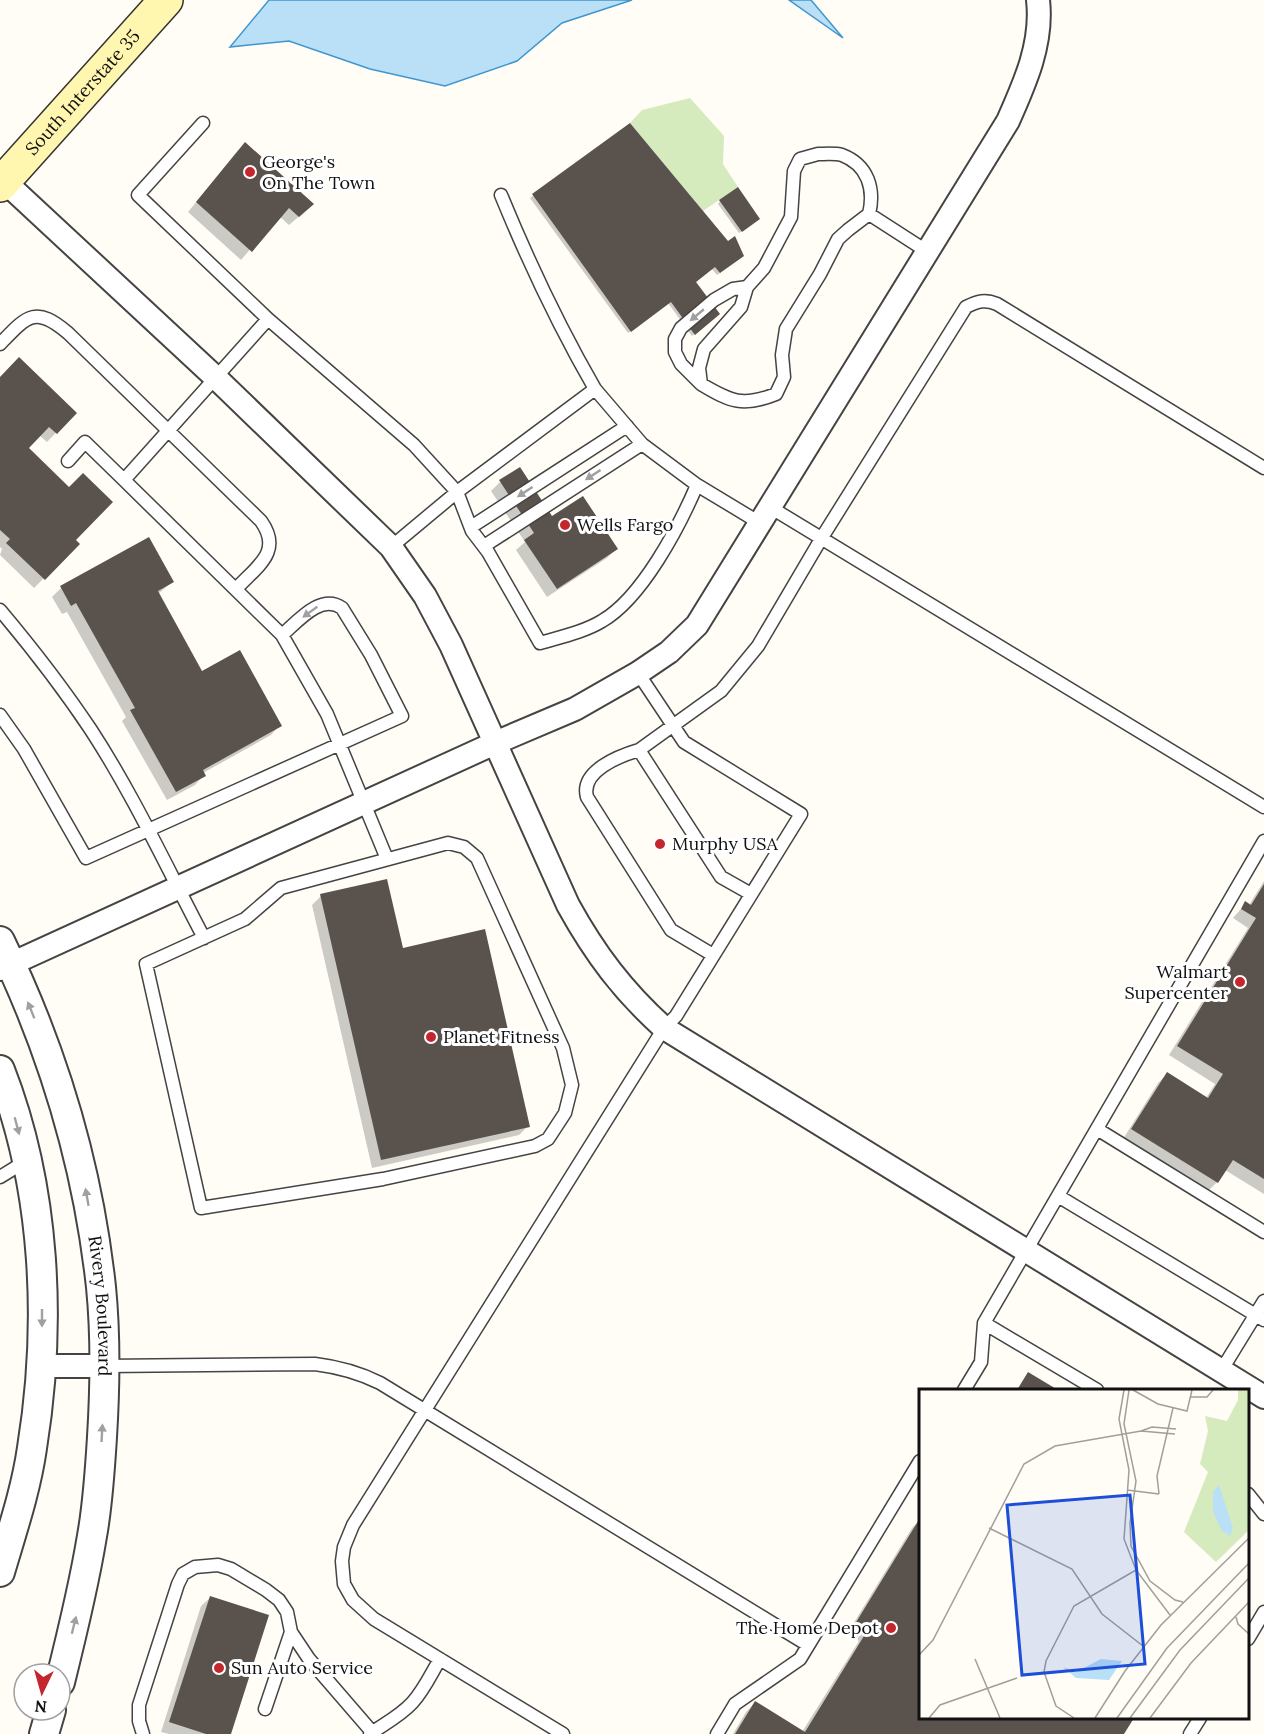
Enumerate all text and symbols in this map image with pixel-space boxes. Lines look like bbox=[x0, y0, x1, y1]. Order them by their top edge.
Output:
street label: South Interstate 35 bbox=[20, 25, 145, 160]
place label: George's On The Town bbox=[262, 150, 375, 194]
marker: George's On The Town bbox=[243, 165, 257, 179]
one-way arrow bbox=[690, 308, 705, 321]
one-way arrow bbox=[585, 470, 601, 481]
one-way arrow bbox=[517, 486, 533, 497]
place label: Wells Fargo bbox=[577, 513, 673, 536]
marker: Wells Fargo bbox=[558, 518, 572, 532]
one-way arrow bbox=[303, 606, 319, 618]
place label: Murphy USA bbox=[672, 832, 778, 855]
marker: Murphy USA bbox=[653, 837, 667, 851]
place label: Walmart Supercenter bbox=[1124, 960, 1228, 1004]
marker: Walmart Supercenter bbox=[1233, 975, 1247, 989]
one-way arrow bbox=[26, 1001, 36, 1019]
place label: Planet Fitness bbox=[443, 1025, 560, 1048]
marker: Planet Fitness bbox=[424, 1030, 438, 1044]
one-way arrow bbox=[13, 1117, 23, 1135]
one-way arrow bbox=[82, 1187, 91, 1206]
street label: Rivery Boulevard bbox=[83, 1234, 117, 1377]
one-way arrow bbox=[37, 1309, 47, 1328]
inset map bbox=[919, 1389, 1249, 1719]
one-way arrow bbox=[97, 1423, 107, 1442]
one-way arrow bbox=[69, 1616, 79, 1634]
place label: The Home Depot bbox=[736, 1616, 879, 1639]
marker: The Home Depot bbox=[884, 1621, 898, 1635]
place label: Sun Auto Service bbox=[231, 1656, 373, 1679]
marker: Sun Auto Service bbox=[212, 1661, 226, 1675]
north arrow bbox=[12, 1662, 72, 1722]
text: N bbox=[34, 1696, 48, 1717]

